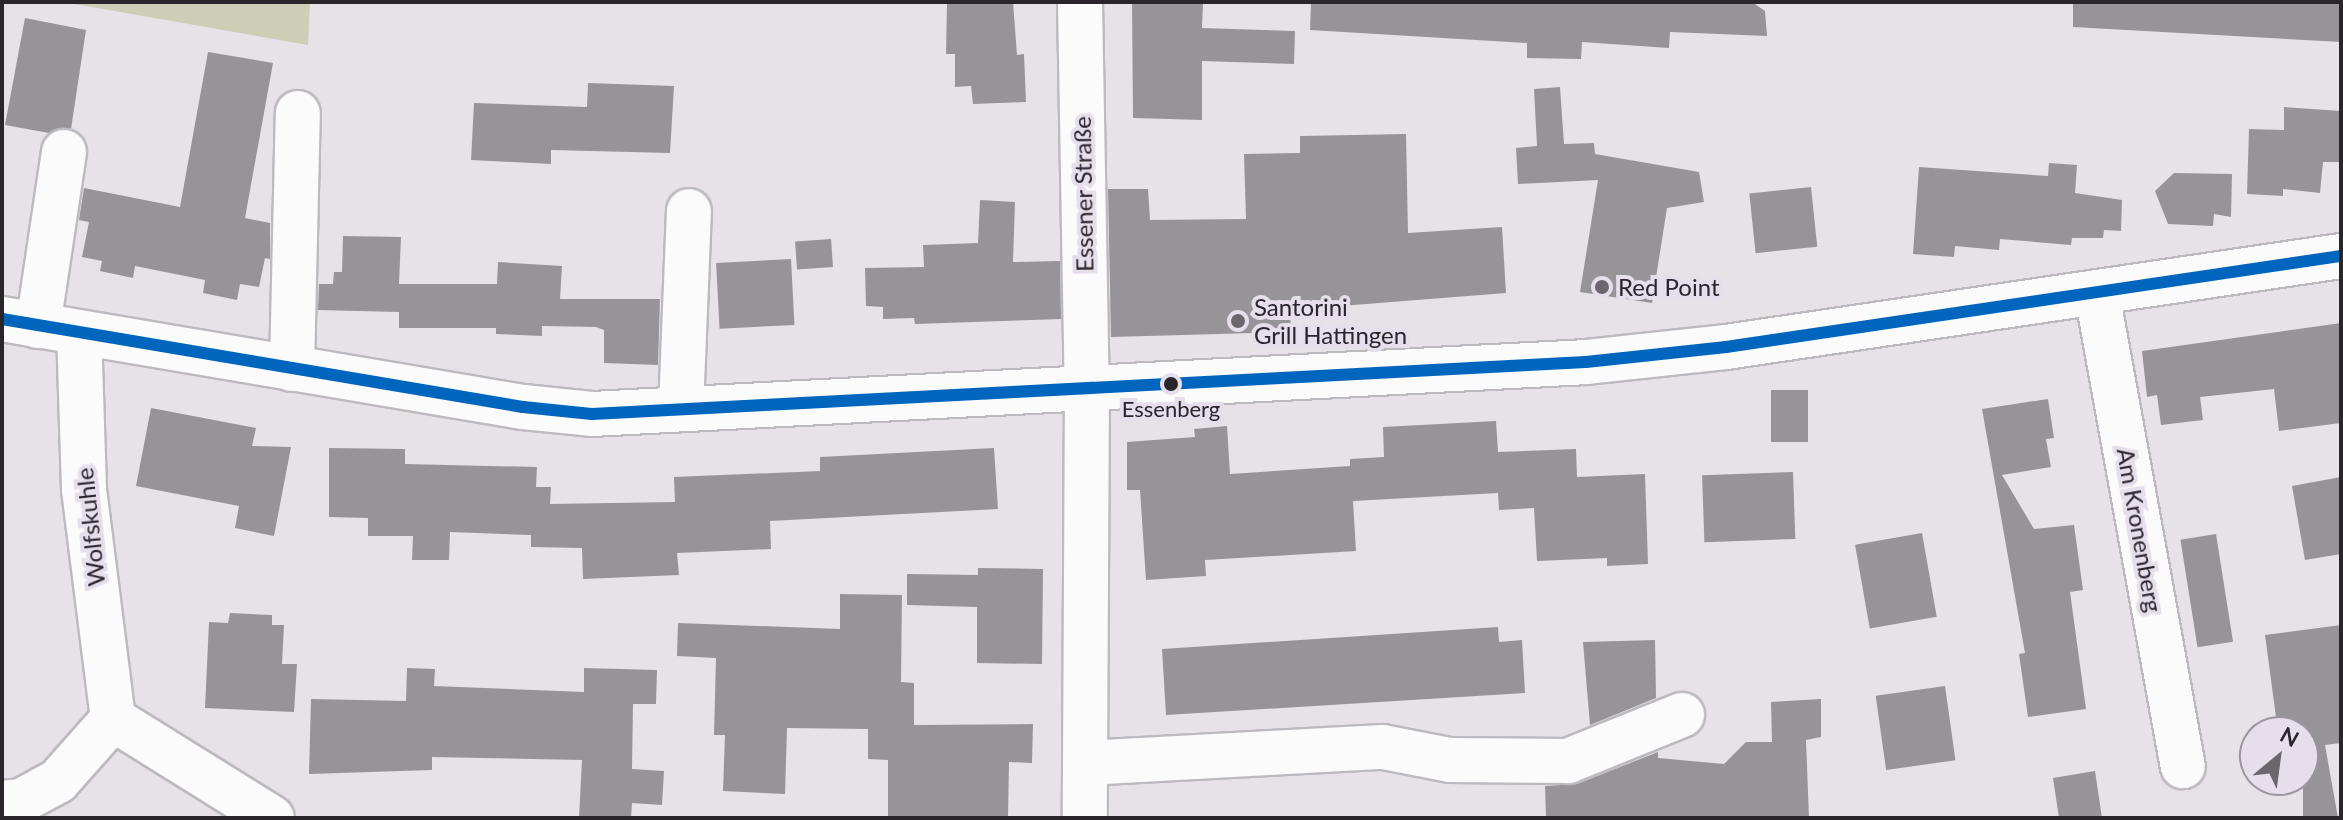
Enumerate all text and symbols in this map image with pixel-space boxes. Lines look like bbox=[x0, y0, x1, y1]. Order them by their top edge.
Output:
street label: Essener Straße bbox=[1067, 116, 1099, 272]
place label: Red Point bbox=[1618, 273, 1719, 301]
marker: Red Point bbox=[1593, 278, 1611, 296]
place label: Santorini Grill Hattingen bbox=[1254, 293, 1407, 349]
marker: Santorini Grill Hattingen bbox=[1229, 312, 1247, 330]
marker: Essenberg bbox=[1163, 376, 1179, 392]
place label: Essenberg bbox=[1122, 396, 1220, 422]
street label: Am Kronenberg bbox=[2111, 446, 2169, 614]
street label: Wolfskuhle bbox=[69, 466, 111, 588]
north arrow bbox=[2239, 716, 2319, 796]
text: N bbox=[2276, 720, 2304, 752]

